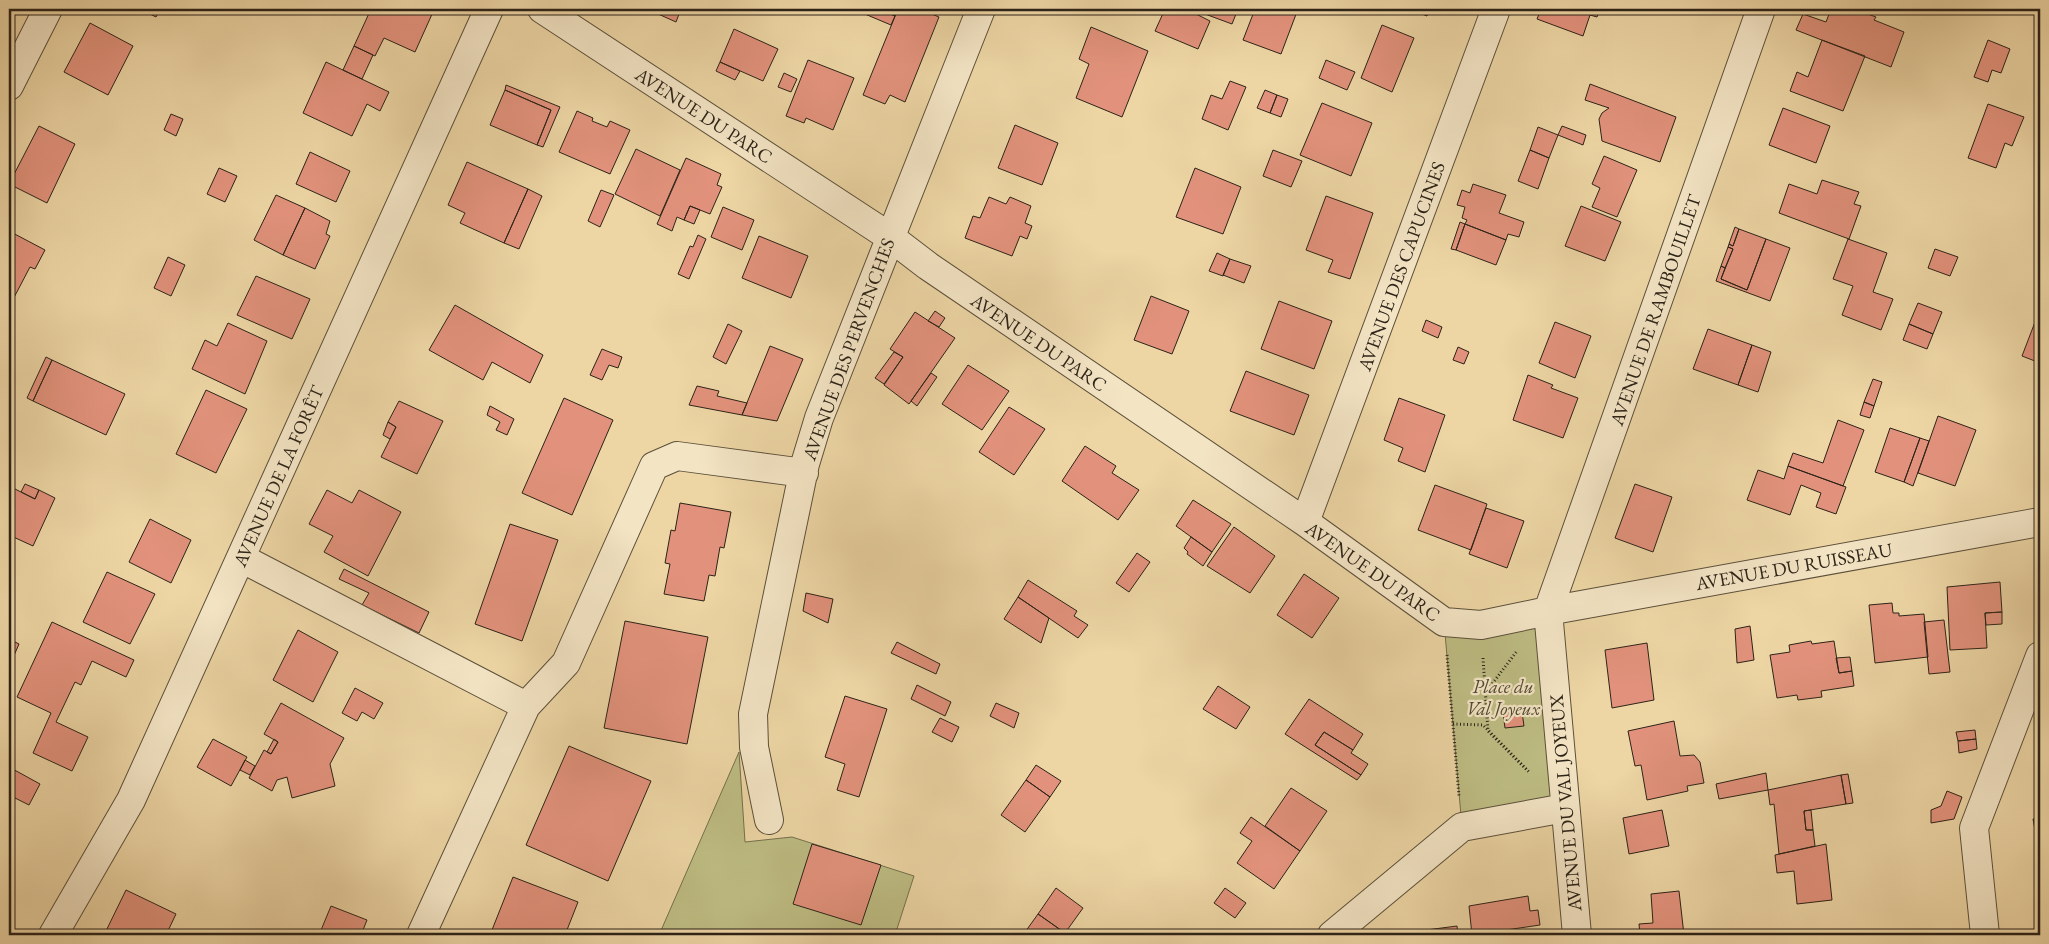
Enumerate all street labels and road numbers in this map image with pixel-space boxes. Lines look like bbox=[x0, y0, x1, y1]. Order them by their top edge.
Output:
street label: AVENUE DU PARC bbox=[630, 61, 777, 169]
street label: AVENUE DES CAPUCINES bbox=[1352, 158, 1451, 375]
street label: AVENUE DE RAMBOUILLET bbox=[1604, 191, 1707, 430]
street label: AVENUE DES PERVENCHES bbox=[796, 234, 900, 465]
street label: AVENUE DU PARC bbox=[965, 287, 1111, 397]
street label: AVENUE DE LA FORÊT bbox=[227, 382, 330, 572]
street label: AVENUE DU PARC bbox=[1300, 515, 1445, 627]
street label: AVENUE DU RUISSEAU bbox=[1693, 537, 1894, 596]
street label: AVENUE DU VAL JOYEUX bbox=[1544, 693, 1588, 914]

